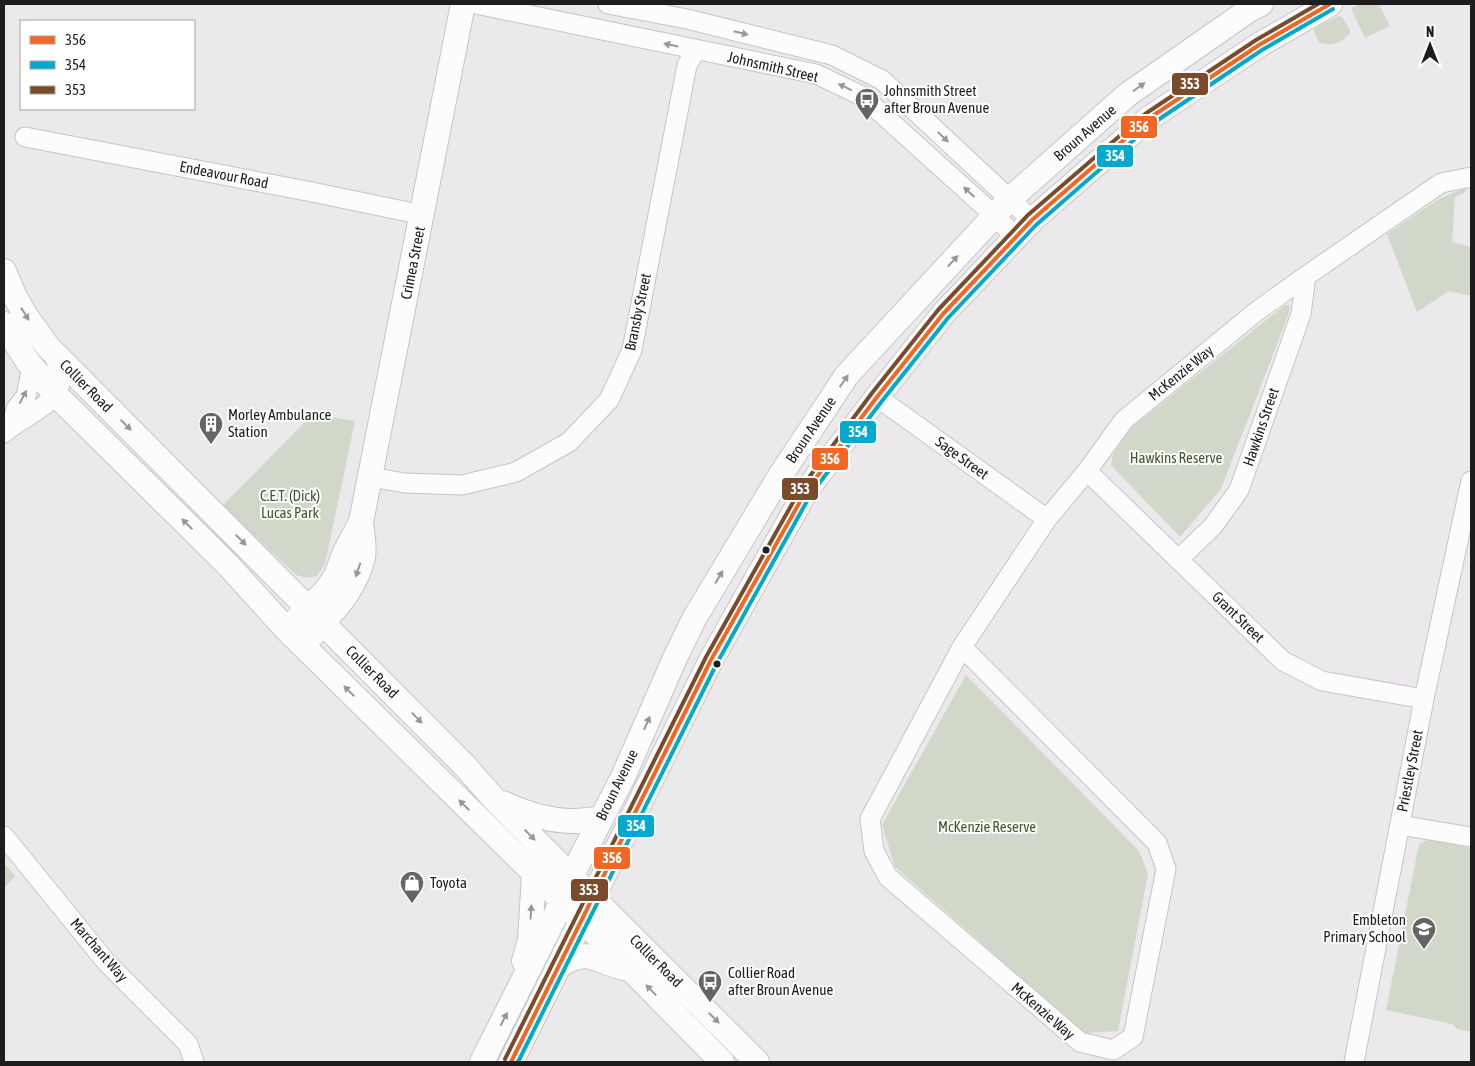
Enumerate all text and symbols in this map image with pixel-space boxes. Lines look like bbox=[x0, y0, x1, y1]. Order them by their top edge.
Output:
legend bbox=[20, 20, 195, 110]
north arrow bbox=[1405, 20, 1455, 70]
text: N bbox=[1426, 24, 1434, 40]
one-way arrow bbox=[734, 29, 749, 37]
text: 356 bbox=[65, 31, 86, 48]
one-way arrow bbox=[663, 41, 678, 49]
street label: Johnsmith Street bbox=[726, 48, 820, 85]
text: 354 bbox=[65, 56, 86, 73]
line badge: 353 bbox=[1171, 72, 1209, 96]
text: 353 bbox=[1180, 76, 1200, 92]
text: 353 bbox=[65, 81, 86, 98]
place label: Johnsmith Street after Broun Avenue bbox=[884, 82, 989, 116]
one-way arrow bbox=[1132, 82, 1146, 92]
one-way arrow bbox=[838, 83, 852, 91]
bus stop icon: Johnsmith Street after Broun Avenue bbox=[854, 87, 880, 121]
street label: Broun Avenue bbox=[1050, 101, 1119, 164]
line badge: 356 bbox=[1120, 115, 1158, 139]
text: 356 bbox=[1129, 119, 1149, 135]
one-way arrow bbox=[937, 131, 949, 143]
line badge: 354 bbox=[1096, 144, 1134, 168]
text: 354 bbox=[1105, 148, 1125, 164]
street label: Endeavour Road bbox=[178, 158, 270, 191]
one-way arrow bbox=[962, 186, 975, 197]
street label: Crimea Street bbox=[397, 225, 428, 301]
one-way arrow bbox=[947, 255, 959, 267]
street label: Bransby Street bbox=[621, 272, 654, 352]
one-way arrow bbox=[21, 308, 30, 321]
street label: McKenzie Way bbox=[1145, 341, 1216, 404]
street label: Collier Road bbox=[57, 356, 116, 415]
one-way arrow bbox=[839, 374, 849, 388]
street label: Hawkins Street bbox=[1239, 385, 1282, 468]
one-way arrow bbox=[19, 390, 27, 404]
street label: Broun Avenue bbox=[782, 393, 839, 466]
place label: Morley Ambulance Station bbox=[228, 406, 332, 440]
building icon: Morley Ambulance Station bbox=[198, 411, 224, 445]
one-way arrow bbox=[120, 419, 132, 431]
line badge: 354 bbox=[839, 420, 877, 444]
text: 354 bbox=[848, 424, 868, 440]
street label: Sage Street bbox=[933, 433, 992, 482]
line badge: 356 bbox=[811, 447, 849, 471]
park label: Hawkins Reserve bbox=[1130, 449, 1222, 466]
text: 356 bbox=[820, 451, 840, 467]
line badge: 353 bbox=[781, 477, 819, 501]
text: 353 bbox=[790, 481, 810, 497]
park label: C.E.T. (Dick) Lucas Park bbox=[260, 487, 320, 521]
one-way arrow bbox=[181, 518, 193, 530]
one-way arrow bbox=[235, 534, 247, 546]
unlabelled marker bbox=[761, 545, 771, 555]
one-way arrow bbox=[354, 562, 361, 577]
one-way arrow bbox=[715, 571, 724, 584]
street label: Grant Street bbox=[1209, 588, 1268, 646]
street label: Collier Road bbox=[343, 642, 402, 701]
unlabelled marker bbox=[712, 659, 722, 669]
one-way arrow bbox=[343, 685, 355, 697]
one-way arrow bbox=[411, 711, 423, 723]
one-way arrow bbox=[643, 716, 651, 730]
street label: Priestley Street bbox=[1393, 728, 1426, 813]
street label: Broun Avenue bbox=[592, 746, 641, 823]
one-way arrow bbox=[458, 800, 470, 812]
line badge: 354 bbox=[617, 814, 655, 838]
text: 354 bbox=[626, 818, 646, 834]
park label: McKenzie Reserve bbox=[938, 818, 1036, 835]
one-way arrow bbox=[524, 828, 536, 840]
line badge: 356 bbox=[593, 846, 631, 870]
text: 356 bbox=[602, 850, 622, 866]
shop icon: Toyota bbox=[399, 870, 425, 904]
place label: Toyota bbox=[430, 874, 467, 891]
line badge: 353 bbox=[570, 878, 609, 902]
text: 353 bbox=[579, 882, 599, 898]
one-way arrow bbox=[528, 904, 536, 920]
place label: Embleton Primary School bbox=[1323, 911, 1406, 945]
street label: Marchant Way bbox=[67, 914, 132, 985]
school or university icon: Embleton Primary School bbox=[1411, 916, 1437, 950]
street label: Collier Road bbox=[627, 931, 686, 990]
place label: Collier Road after Broun Avenue bbox=[728, 964, 833, 998]
bus stop icon: Collier Road after Broun Avenue bbox=[697, 969, 723, 1003]
street label: McKenzie Way bbox=[1008, 979, 1078, 1043]
one-way arrow bbox=[645, 984, 657, 996]
one-way arrow bbox=[500, 1012, 508, 1026]
one-way arrow bbox=[707, 1012, 719, 1024]

